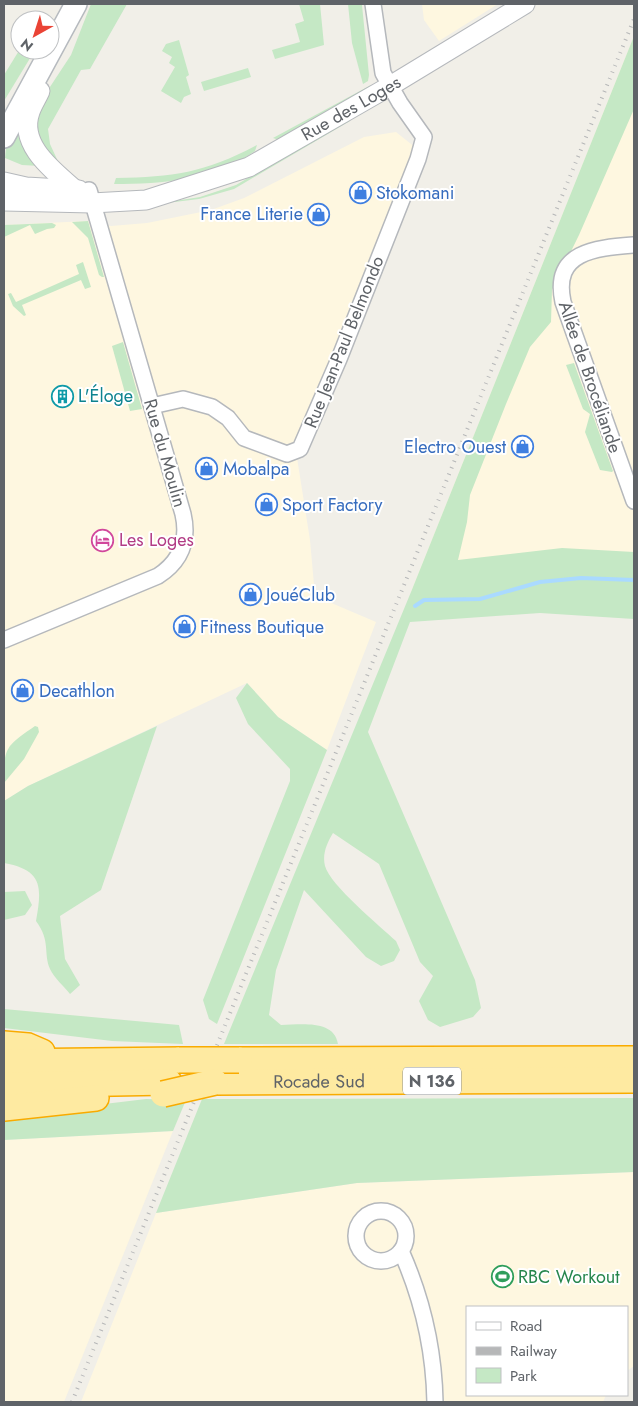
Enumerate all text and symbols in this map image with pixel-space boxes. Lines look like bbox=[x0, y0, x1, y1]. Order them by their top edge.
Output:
north arrow bbox=[10, 10, 60, 60]
text: N bbox=[16, 34, 37, 56]
street label: Rue des Loges bbox=[296, 69, 406, 147]
place label: Stokomani bbox=[376, 180, 454, 206]
shop icon: Stokomani bbox=[348, 181, 372, 205]
place label: France Literie bbox=[200, 201, 303, 227]
shop icon: France Literie bbox=[307, 202, 331, 226]
street label: Rue Jean-Paul Belmondo bbox=[298, 252, 390, 432]
street label: Allée de Brocéliande bbox=[552, 298, 628, 456]
place label: L'Éloge bbox=[78, 383, 133, 409]
building icon: L'Éloge bbox=[50, 384, 74, 408]
street label: Rue du Moulin bbox=[137, 396, 193, 510]
place label: Electro Ouest bbox=[404, 434, 507, 460]
shop icon: Electro Ouest bbox=[510, 435, 534, 459]
place label: Mobalpa bbox=[223, 456, 289, 482]
shop icon: Mobalpa bbox=[195, 457, 219, 481]
place label: Sport Factory bbox=[282, 492, 382, 518]
shop icon: Sport Factory bbox=[254, 493, 278, 517]
place label: Les Loges bbox=[119, 527, 194, 553]
hotel icon: Les Loges bbox=[91, 528, 115, 552]
place label: JouéClub bbox=[264, 582, 335, 608]
shop icon: JouéClub bbox=[238, 583, 262, 607]
place label: Fitness Boutique bbox=[200, 614, 324, 640]
shop icon: Fitness Boutique bbox=[172, 615, 196, 639]
place label: Decathlon bbox=[39, 678, 115, 704]
shop icon: Decathlon bbox=[11, 679, 35, 703]
street label: Rocade Sud bbox=[273, 1068, 365, 1095]
road number: N 136 bbox=[403, 1068, 461, 1094]
place label: RBC Workout bbox=[518, 1264, 620, 1290]
sports icon: RBC Workout bbox=[490, 1265, 514, 1289]
legend bbox=[466, 1306, 628, 1396]
text: Road bbox=[510, 1315, 542, 1337]
text: Railway bbox=[510, 1340, 557, 1362]
text: Park bbox=[510, 1365, 537, 1387]

